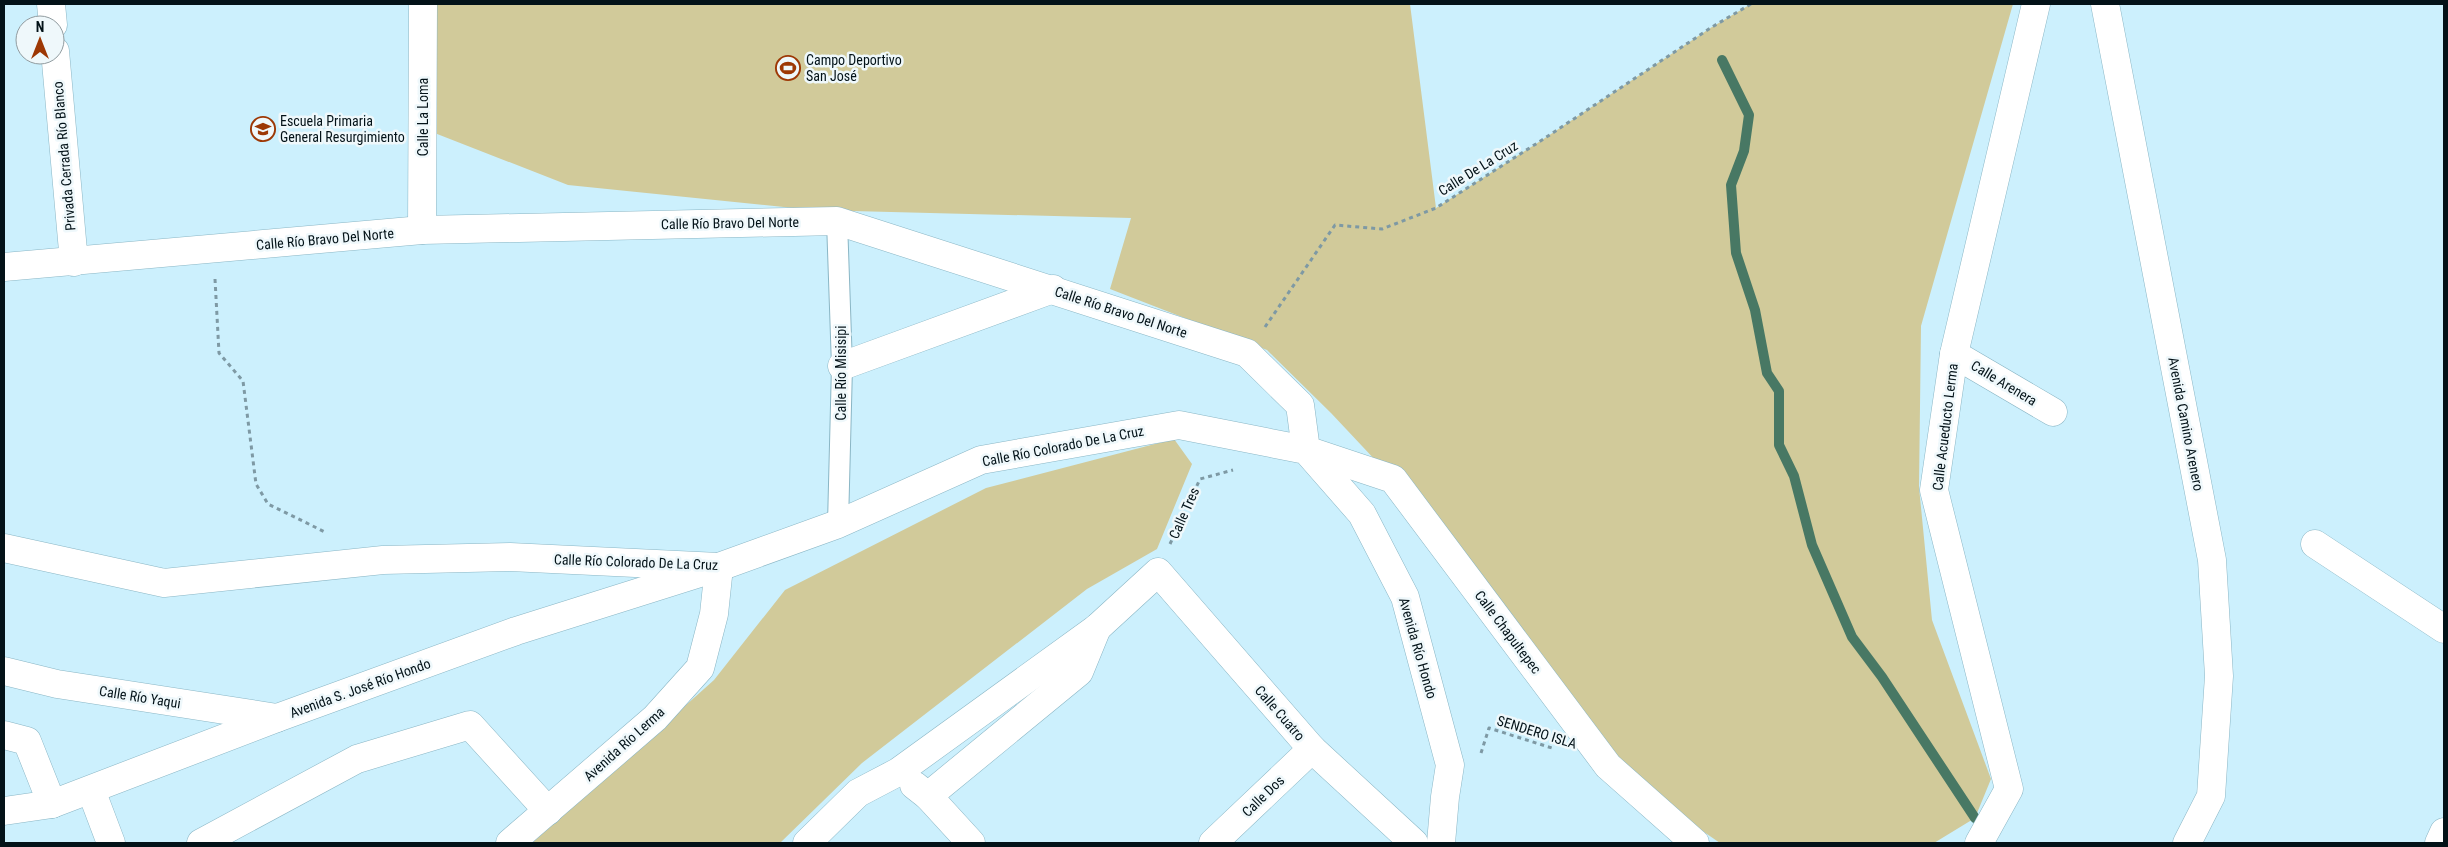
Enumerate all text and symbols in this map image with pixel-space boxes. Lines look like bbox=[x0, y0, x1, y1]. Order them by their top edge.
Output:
north arrow bbox=[15, 15, 65, 65]
text: N bbox=[36, 19, 44, 35]
place label: Campo Deportivo San José bbox=[806, 52, 902, 84]
sports icon: Campo Deportivo San José bbox=[775, 55, 801, 81]
street label: Calle La Loma bbox=[415, 78, 431, 156]
street label: Privada Cerrada Río Blanco bbox=[50, 81, 78, 231]
place label: Escuela Primaria General Resurgimiento bbox=[280, 113, 405, 145]
school or university icon: Escuela Primaria General Resurgimiento bbox=[250, 116, 276, 142]
street label: Calle De La Cruz bbox=[1435, 137, 1521, 199]
street label: Calle Río Bravo Del Norte bbox=[661, 214, 800, 232]
street label: Calle Río Bravo Del Norte bbox=[255, 225, 395, 253]
street label: Calle Río Bravo Del Norte bbox=[1053, 283, 1190, 341]
street label: Calle Río Misisipi bbox=[833, 326, 849, 420]
street label: Avenida Camino Arenero bbox=[2165, 356, 2207, 492]
street label: Calle Arenera bbox=[1968, 357, 2040, 409]
street label: Calle Acueducto Lerma bbox=[1929, 363, 1961, 491]
street label: Calle Río Colorado De La Cruz bbox=[981, 422, 1145, 470]
street label: Calle Tres bbox=[1166, 485, 1202, 541]
street label: Calle Río Colorado De La Cruz bbox=[554, 551, 718, 573]
street label: Calle Chapultepec bbox=[1472, 587, 1544, 677]
street label: Avenida Río Hondo bbox=[1396, 596, 1440, 700]
street label: Avenida S. José Río Hondo bbox=[287, 655, 433, 721]
street label: Calle Cuatro bbox=[1252, 682, 1308, 744]
street label: Calle Río Yaqui bbox=[98, 683, 182, 711]
street label: Avenida Río Lerma bbox=[580, 704, 668, 784]
street label: SENDERO ISLA bbox=[1495, 712, 1579, 752]
street label: Calle Dos bbox=[1239, 772, 1287, 820]

